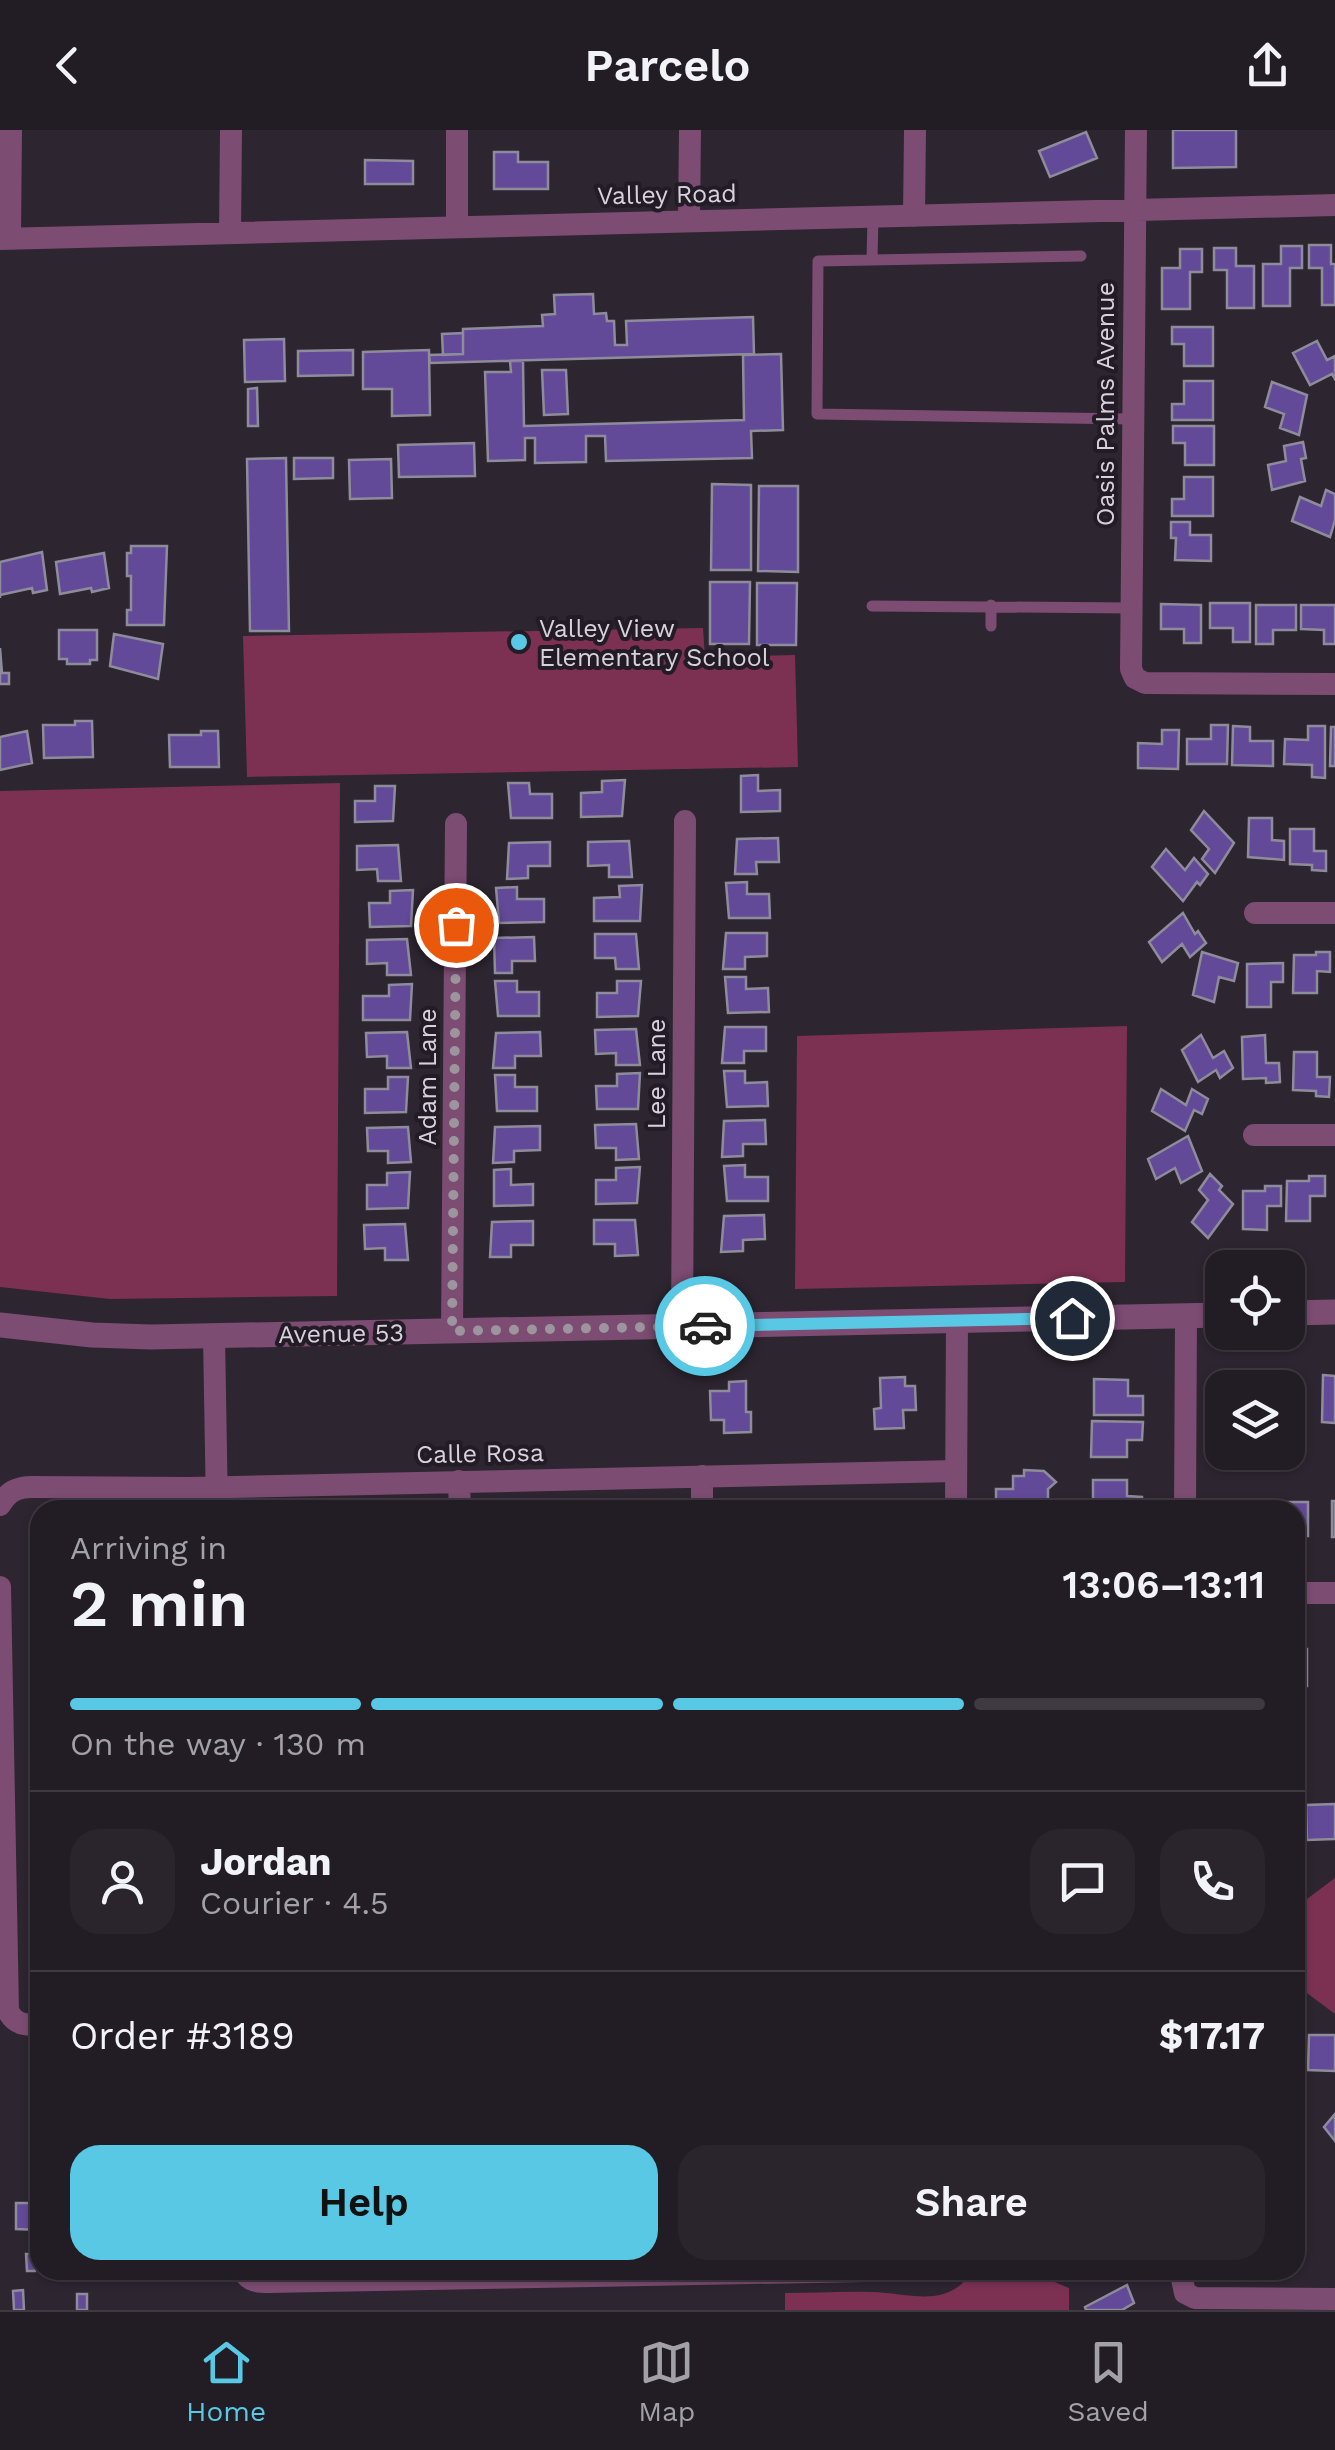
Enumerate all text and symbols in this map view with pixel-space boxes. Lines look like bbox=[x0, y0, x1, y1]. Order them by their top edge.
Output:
icon: back bbox=[40, 38, 95, 93]
icon: share bbox=[1240, 38, 1295, 93]
text: Parcelo bbox=[584, 39, 751, 92]
street label: Valley Road bbox=[597, 179, 737, 210]
street label: Oasis Palms Avenue bbox=[1091, 282, 1120, 526]
place label: Valley View Elementary School bbox=[539, 614, 770, 672]
marker: Valley View Elementary School bbox=[508, 631, 530, 653]
pin bbox=[414, 883, 499, 968]
icon: bag bbox=[429, 898, 484, 953]
street label: Adam Lane bbox=[413, 1008, 442, 1146]
street label: Lee Lane bbox=[642, 1019, 671, 1129]
map controls bbox=[1205, 1250, 1305, 1470]
button: locate bbox=[1205, 1250, 1305, 1350]
courier bbox=[655, 1276, 755, 1376]
pin bbox=[1030, 1276, 1115, 1361]
icon: home bbox=[1045, 1291, 1100, 1346]
icon: car bbox=[678, 1299, 733, 1354]
street label: Avenue 53 bbox=[278, 1318, 404, 1349]
button: layers bbox=[1205, 1370, 1305, 1470]
street label: Calle Rosa bbox=[416, 1438, 544, 1469]
text: Arriving in bbox=[70, 1529, 227, 1567]
text: 13:06–13:11 bbox=[1062, 1563, 1265, 1607]
text: 2 min bbox=[70, 1566, 248, 1642]
text: On the way · 130 m bbox=[70, 1725, 366, 1763]
button: person bbox=[70, 1829, 175, 1934]
button: chat bbox=[1030, 1829, 1135, 1934]
button: phone bbox=[1160, 1829, 1265, 1934]
text: Jordan bbox=[200, 1840, 332, 1884]
text: Courier · 4.5 bbox=[200, 1884, 389, 1922]
text: Order #3189 bbox=[70, 2014, 295, 2058]
text: $17.17 bbox=[1159, 2014, 1265, 2058]
button: Help bbox=[70, 2145, 658, 2260]
button: Share bbox=[678, 2145, 1265, 2260]
tab: Home bbox=[186, 2335, 266, 2428]
tab: Map bbox=[638, 2335, 695, 2428]
tab: Saved bbox=[1068, 2335, 1149, 2428]

